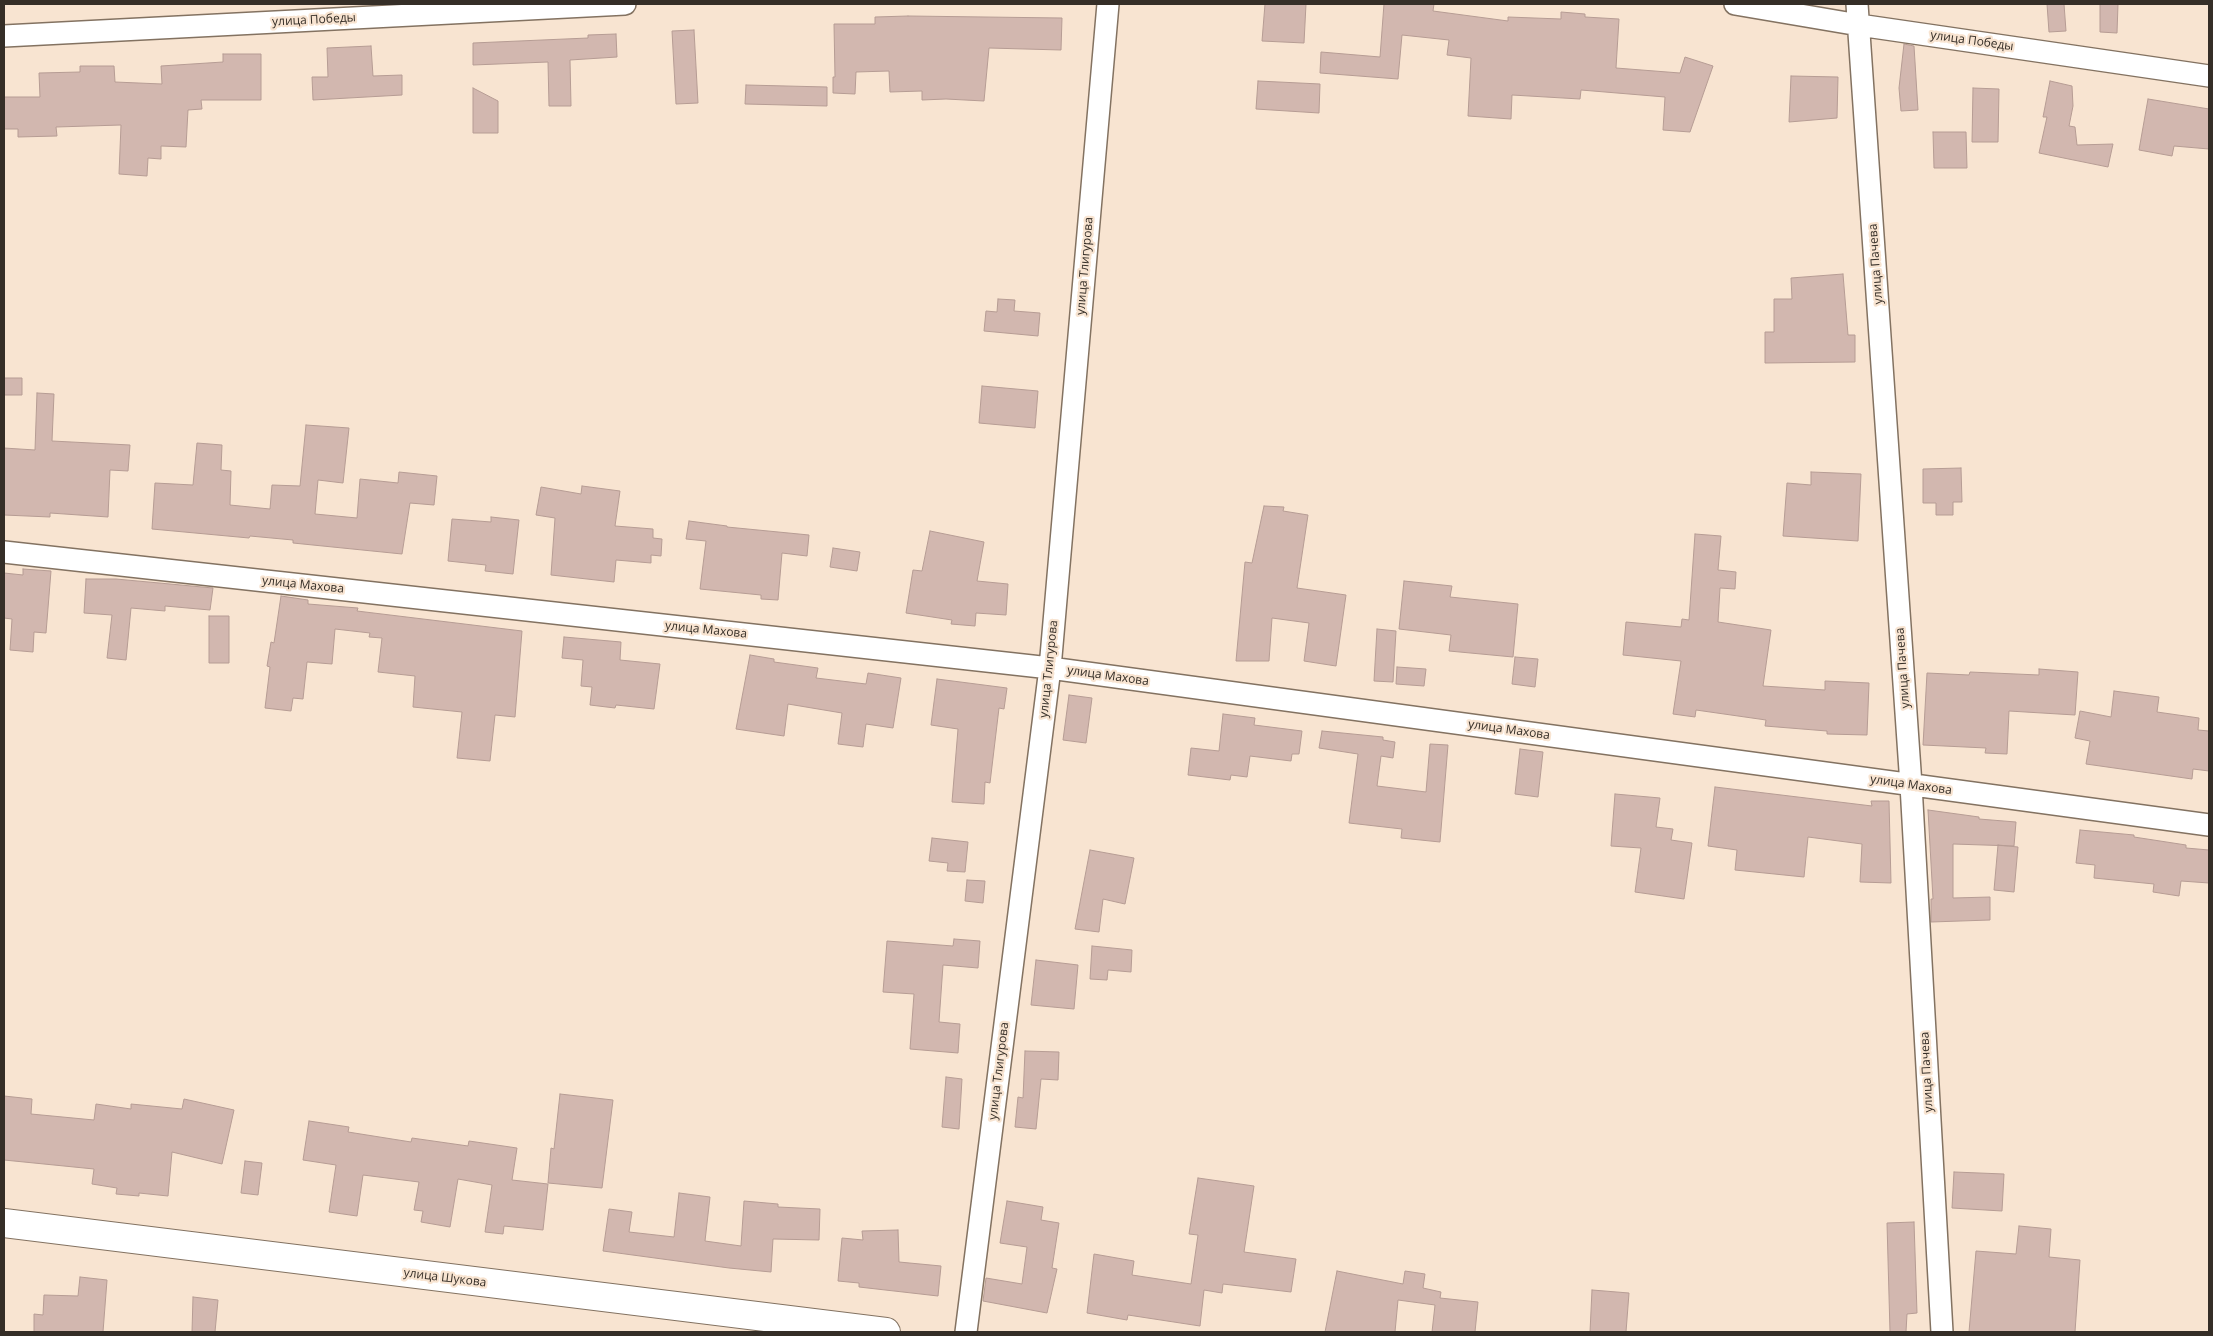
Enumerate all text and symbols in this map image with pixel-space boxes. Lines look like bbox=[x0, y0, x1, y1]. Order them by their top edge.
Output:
street label: улица Победы bbox=[272, 11, 356, 29]
street label: улица Победы bbox=[1930, 28, 2014, 54]
street label: улица Тлигурова bbox=[1074, 216, 1096, 316]
street label: улица Пачева bbox=[1866, 223, 1886, 305]
street label: улица Махова bbox=[261, 574, 345, 596]
street label: улица Махова bbox=[664, 619, 748, 641]
street label: улица Тлигурова bbox=[1037, 619, 1061, 719]
street label: улица Пачева bbox=[1893, 627, 1913, 709]
street label: улица Махова bbox=[1066, 663, 1150, 689]
street label: улица Махова bbox=[1467, 717, 1551, 743]
street label: улица Махова bbox=[1869, 772, 1953, 798]
street label: улица Тлигурова bbox=[986, 1021, 1012, 1121]
street label: улица Пачева bbox=[1918, 1031, 1936, 1113]
street label: улица Шукова bbox=[403, 1266, 487, 1290]

